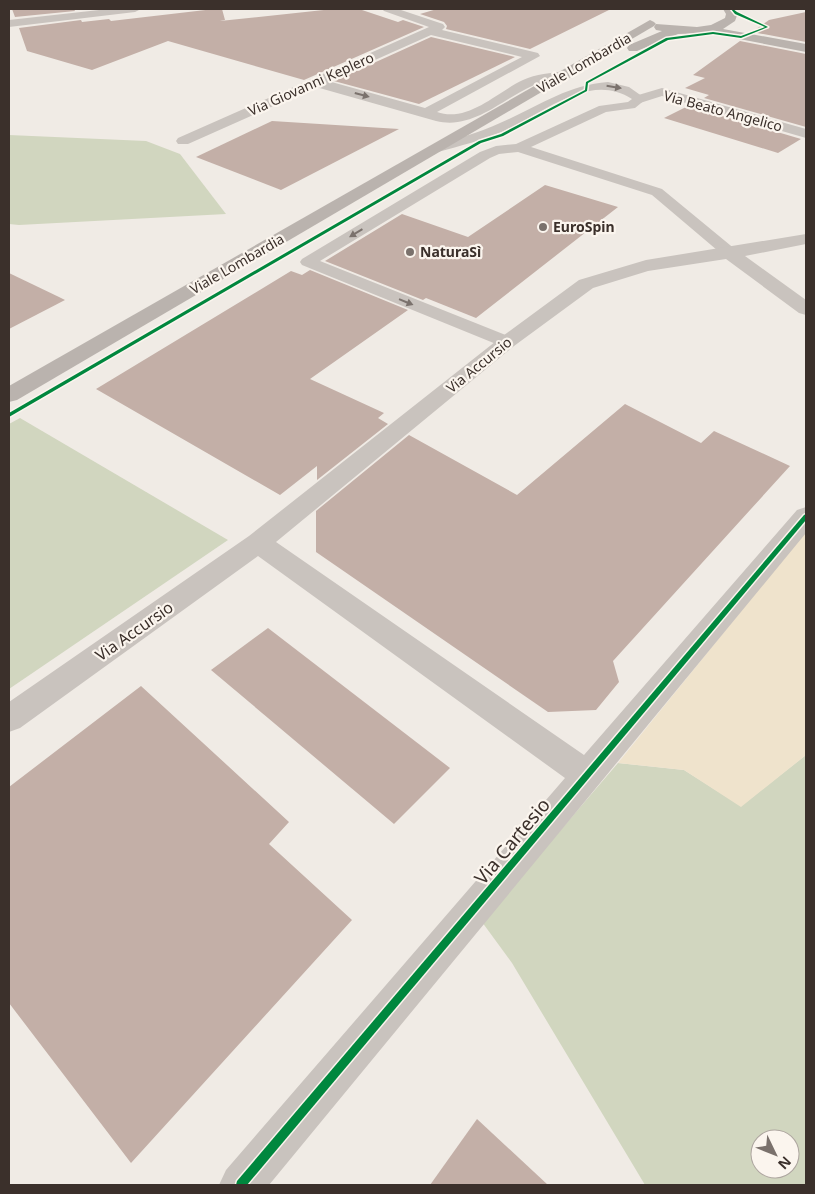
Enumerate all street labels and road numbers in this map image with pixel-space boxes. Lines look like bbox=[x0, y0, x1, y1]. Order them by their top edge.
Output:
street label: Viale Lombardia bbox=[533, 28, 634, 97]
street label: Via Giovanni Keplero bbox=[245, 47, 377, 120]
street label: Via Beato Angelico bbox=[662, 86, 785, 135]
street label: Viale Lombardia bbox=[186, 229, 287, 298]
street label: Via Accursio bbox=[442, 332, 515, 397]
street label: Via Accursio bbox=[91, 596, 177, 666]
street label: Via Cartesio bbox=[468, 792, 556, 890]

